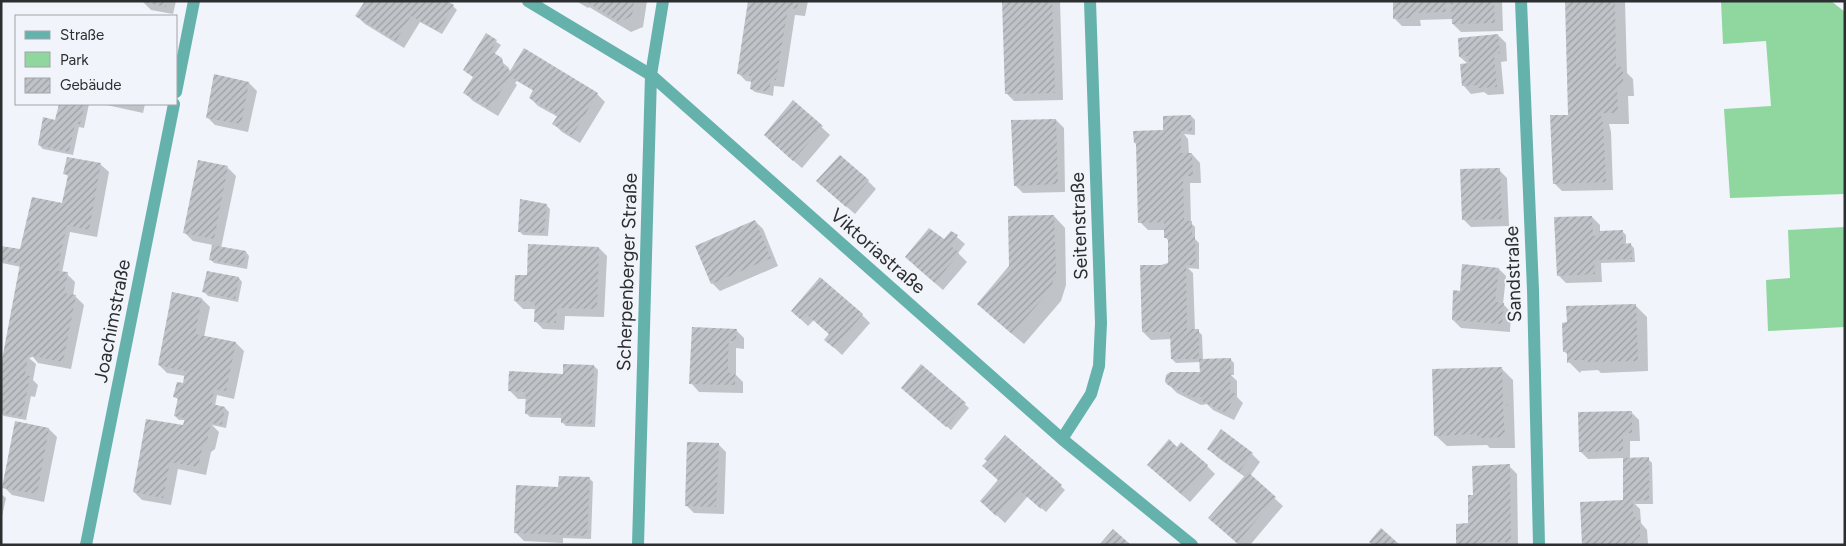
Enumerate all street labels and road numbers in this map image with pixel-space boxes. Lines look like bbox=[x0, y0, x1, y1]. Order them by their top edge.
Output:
street label: Seitenstraße bbox=[1066, 172, 1092, 280]
street label: Scherpenberger Straße bbox=[612, 173, 642, 371]
street label: Viktoriastraße bbox=[826, 203, 930, 299]
street label: Sandstraße bbox=[1500, 225, 1526, 323]
street label: Joachimstraße bbox=[89, 257, 135, 385]

